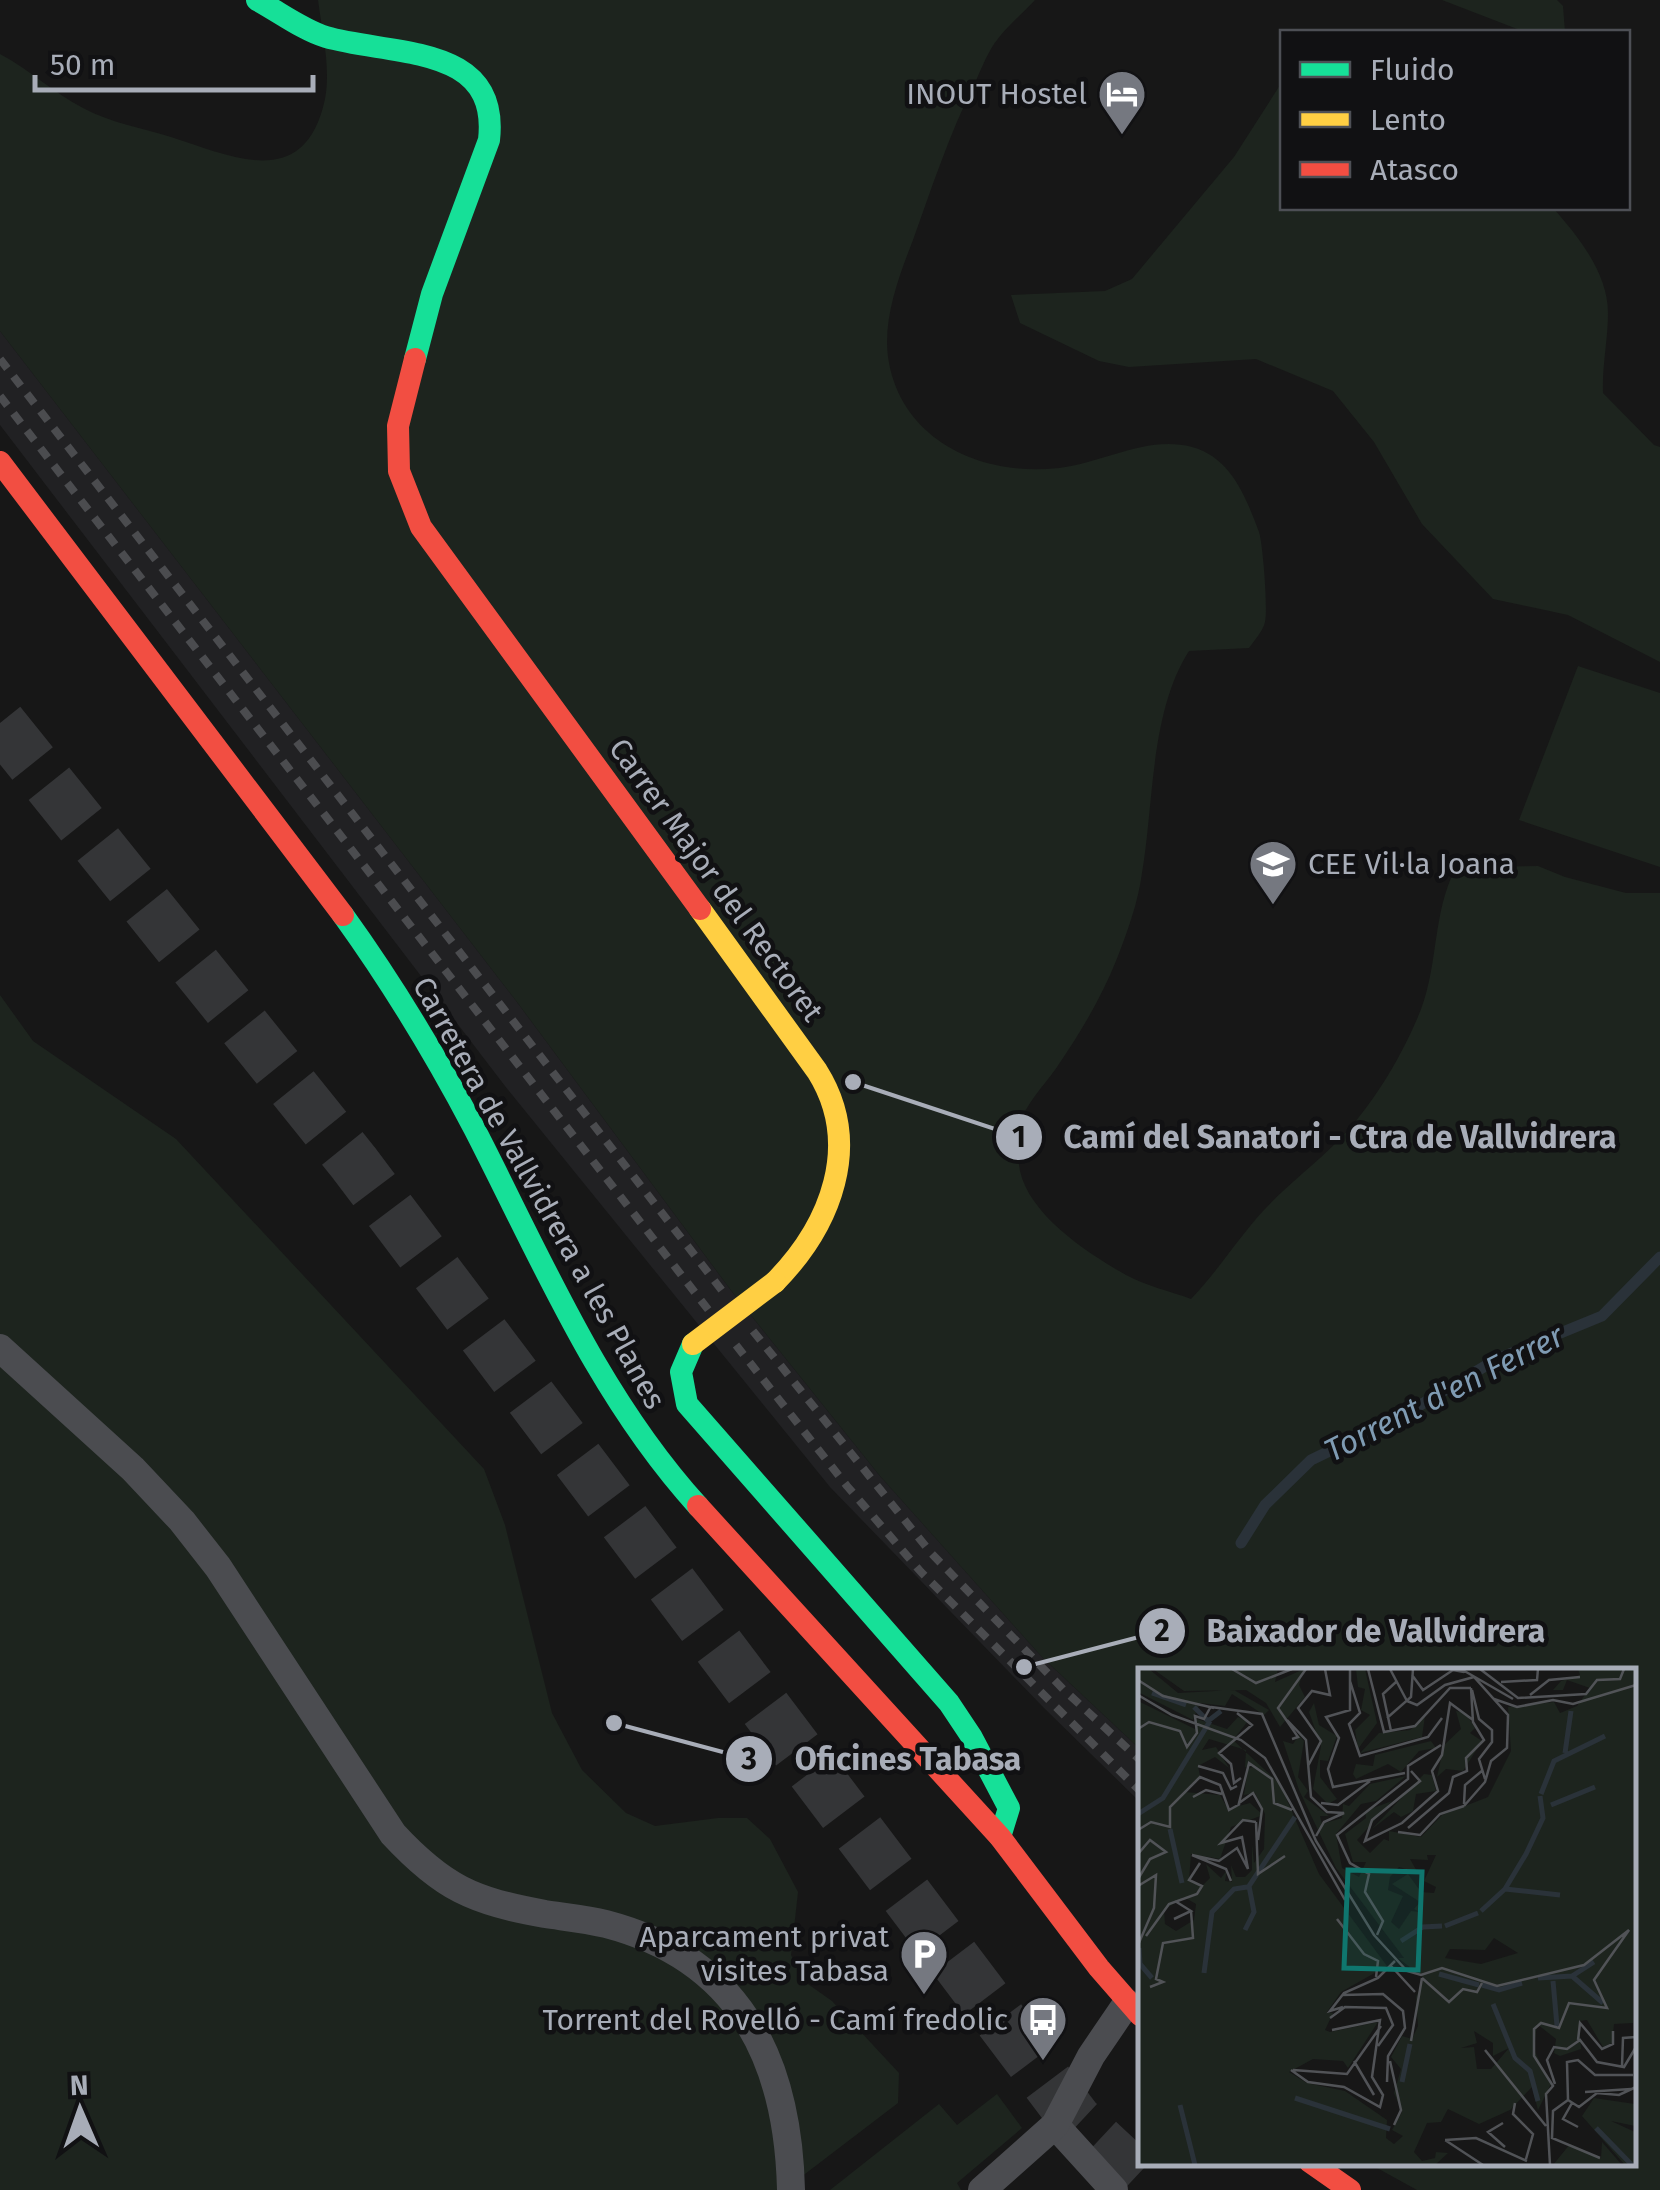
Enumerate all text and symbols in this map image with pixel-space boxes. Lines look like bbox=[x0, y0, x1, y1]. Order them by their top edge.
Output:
scale bar bbox=[35, 30, 312, 92]
legend bbox=[1280, 30, 1630, 210]
text: 50 m bbox=[50, 47, 115, 83]
text: Fluido bbox=[1370, 52, 1455, 88]
hotel icon: INOUT Hostel bbox=[1096, 68, 1148, 136]
place label: INOUT Hostel bbox=[906, 76, 1087, 112]
text: Lento bbox=[1370, 102, 1446, 138]
text: Atasco bbox=[1370, 152, 1459, 188]
street label: Carrer Major del Rectoret bbox=[601, 732, 831, 1029]
school or university icon: CEE Vil·la Joana bbox=[1247, 838, 1299, 906]
place label: CEE Vil·la Joana bbox=[1308, 846, 1515, 882]
street label: Carretera de Vallvidrera a les Planes bbox=[405, 971, 673, 1415]
callout: Camí del Sanatori - Ctra de Vallvidrera bbox=[994, 1106, 1637, 1168]
text: Camí del Sanatori - Ctra de Vallvidrera bbox=[1064, 1118, 1616, 1156]
text: 1 bbox=[1012, 1119, 1026, 1155]
water label: Torrent d'en Ferrer bbox=[1318, 1316, 1571, 1470]
callout: Baixador de Vallvidrera bbox=[1137, 1600, 1566, 1662]
text: Baixador de Vallvidrera bbox=[1207, 1612, 1545, 1650]
text: 2 bbox=[1154, 1613, 1170, 1649]
inset map bbox=[1138, 1668, 1635, 2165]
callout: Oficines Tabasa bbox=[724, 1728, 1041, 1790]
text: Oficines Tabasa bbox=[795, 1740, 1021, 1778]
text: 3 bbox=[740, 1741, 757, 1777]
place label: Aparcament privat visites Tabasa bbox=[639, 1919, 889, 1989]
parking icon: Aparcament privat visites Tabasa bbox=[898, 1928, 950, 1996]
bus stop icon: Torrent del Rovelló - Camí fredolic bbox=[1017, 1994, 1069, 2062]
place label: Torrent del Rovelló - Camí fredolic bbox=[543, 2002, 1008, 2038]
north arrow bbox=[30, 2060, 130, 2160]
text: N bbox=[69, 2069, 89, 2102]

